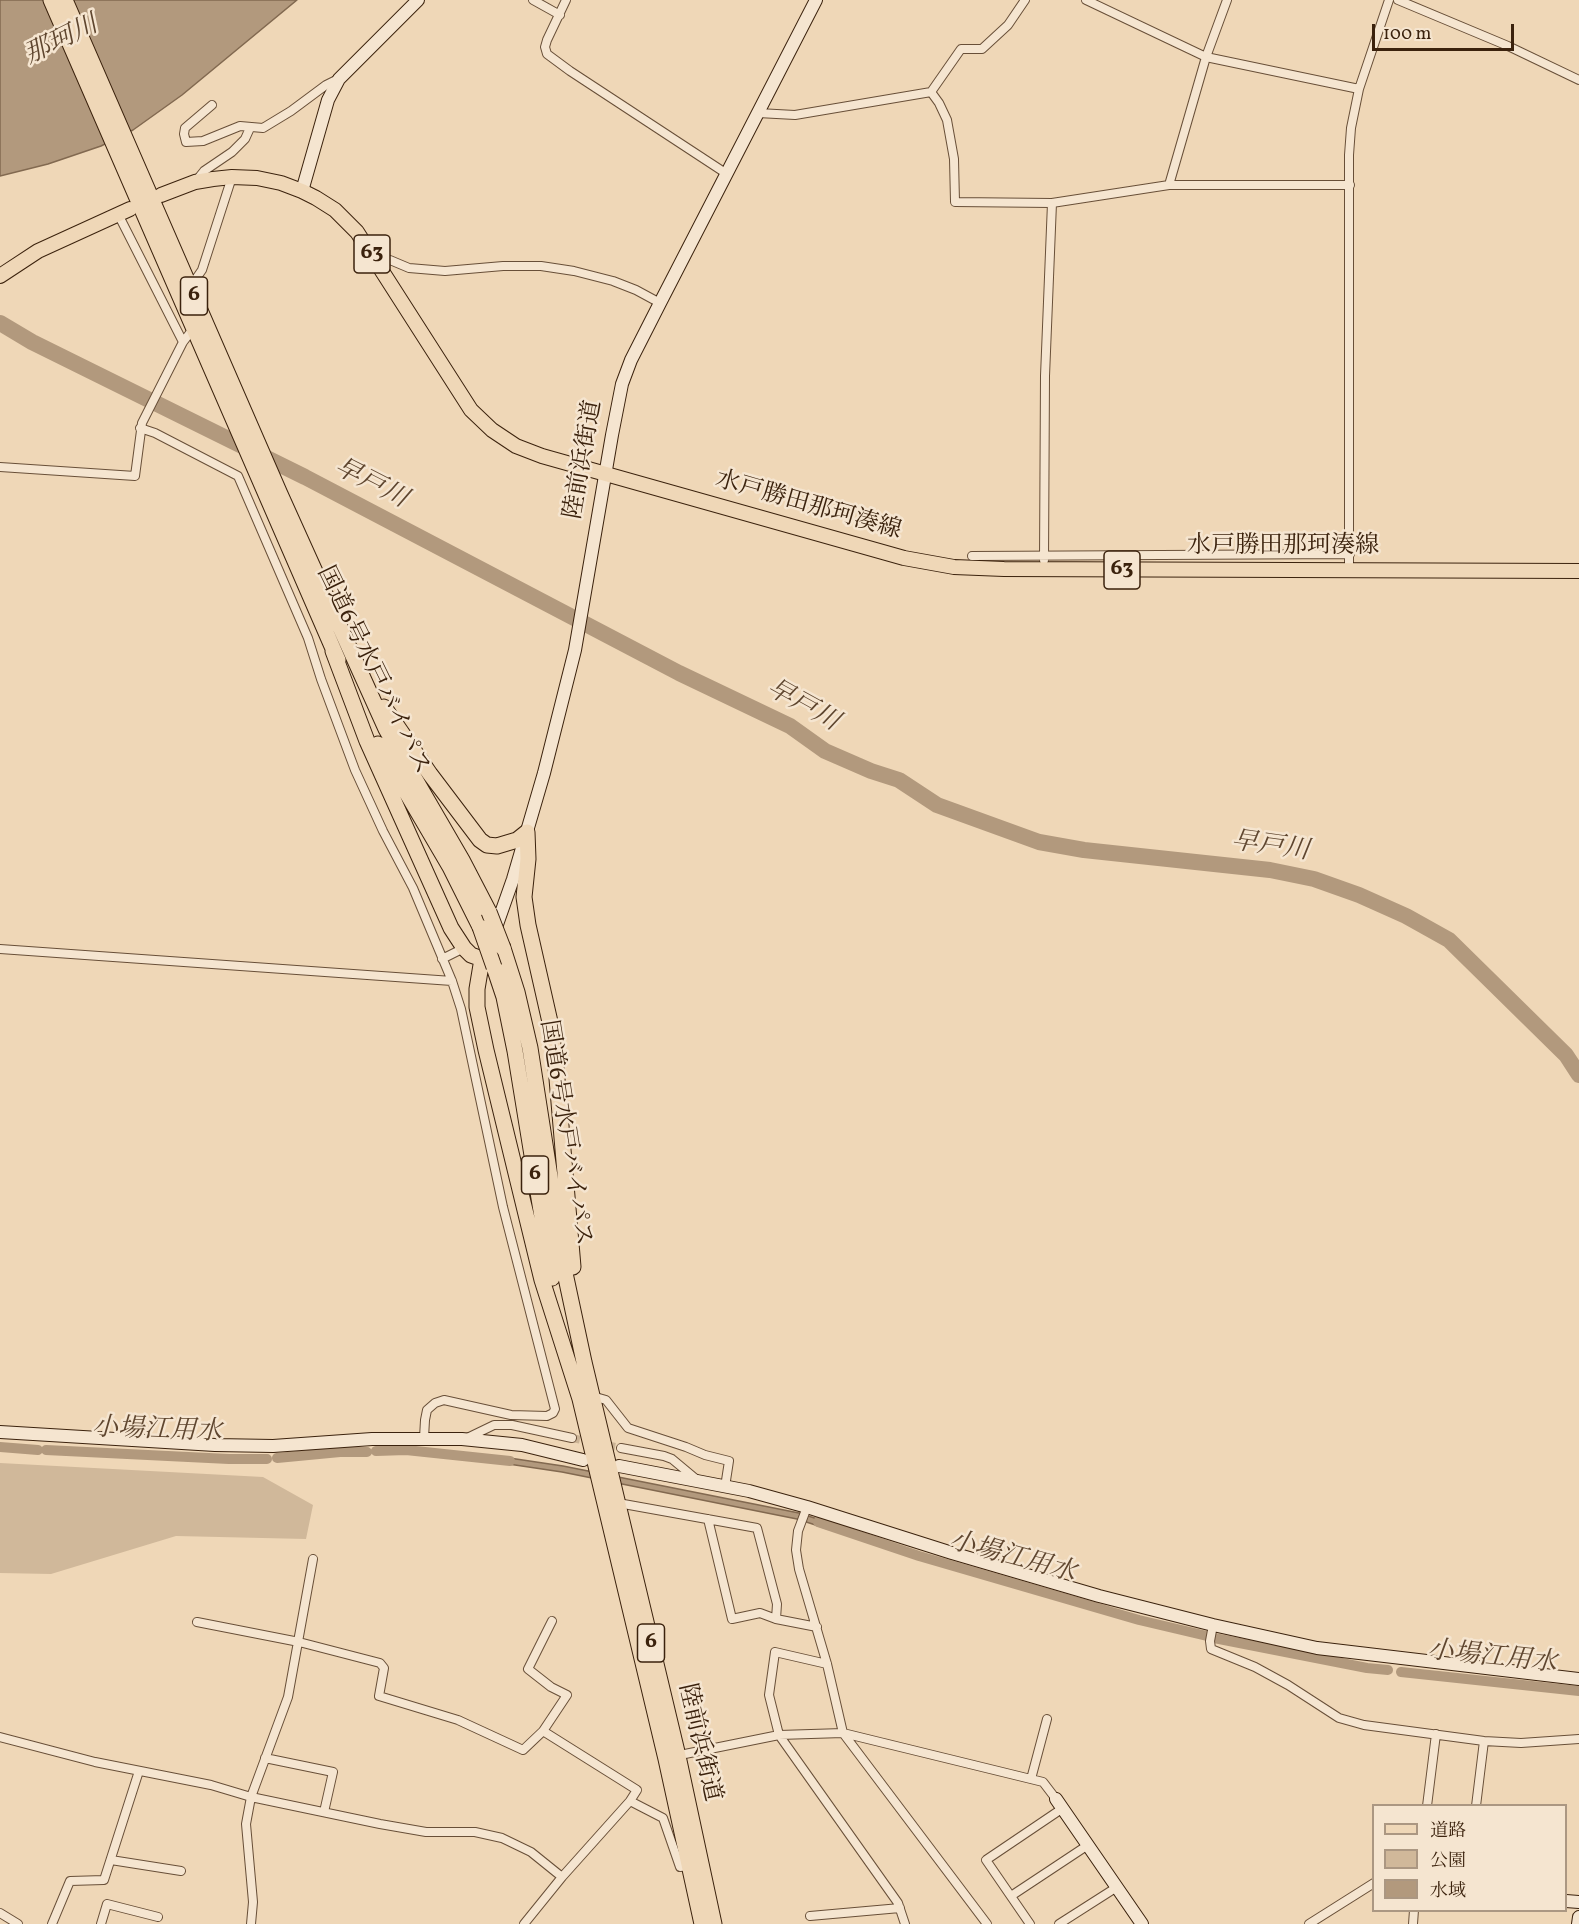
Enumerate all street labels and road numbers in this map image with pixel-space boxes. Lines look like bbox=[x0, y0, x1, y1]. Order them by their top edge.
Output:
road number: 63 bbox=[354, 235, 390, 273]
road number: 6 bbox=[180, 277, 208, 315]
street label: 陸前浜街道 bbox=[560, 398, 610, 522]
street label: 水戸勝田那珂湊線 bbox=[712, 467, 904, 547]
street label: 水戸勝田那珂湊線 bbox=[1187, 534, 1379, 562]
road number: 63 bbox=[1104, 551, 1140, 589]
street label: 国道6号水戸バイパス bbox=[309, 562, 435, 780]
street label: 国道6号水戸バイパス bbox=[532, 1018, 596, 1248]
road number: 6 bbox=[522, 1156, 548, 1194]
road number: 6 bbox=[638, 1624, 664, 1662]
street label: 陸前浜街道 bbox=[670, 1681, 726, 1805]

